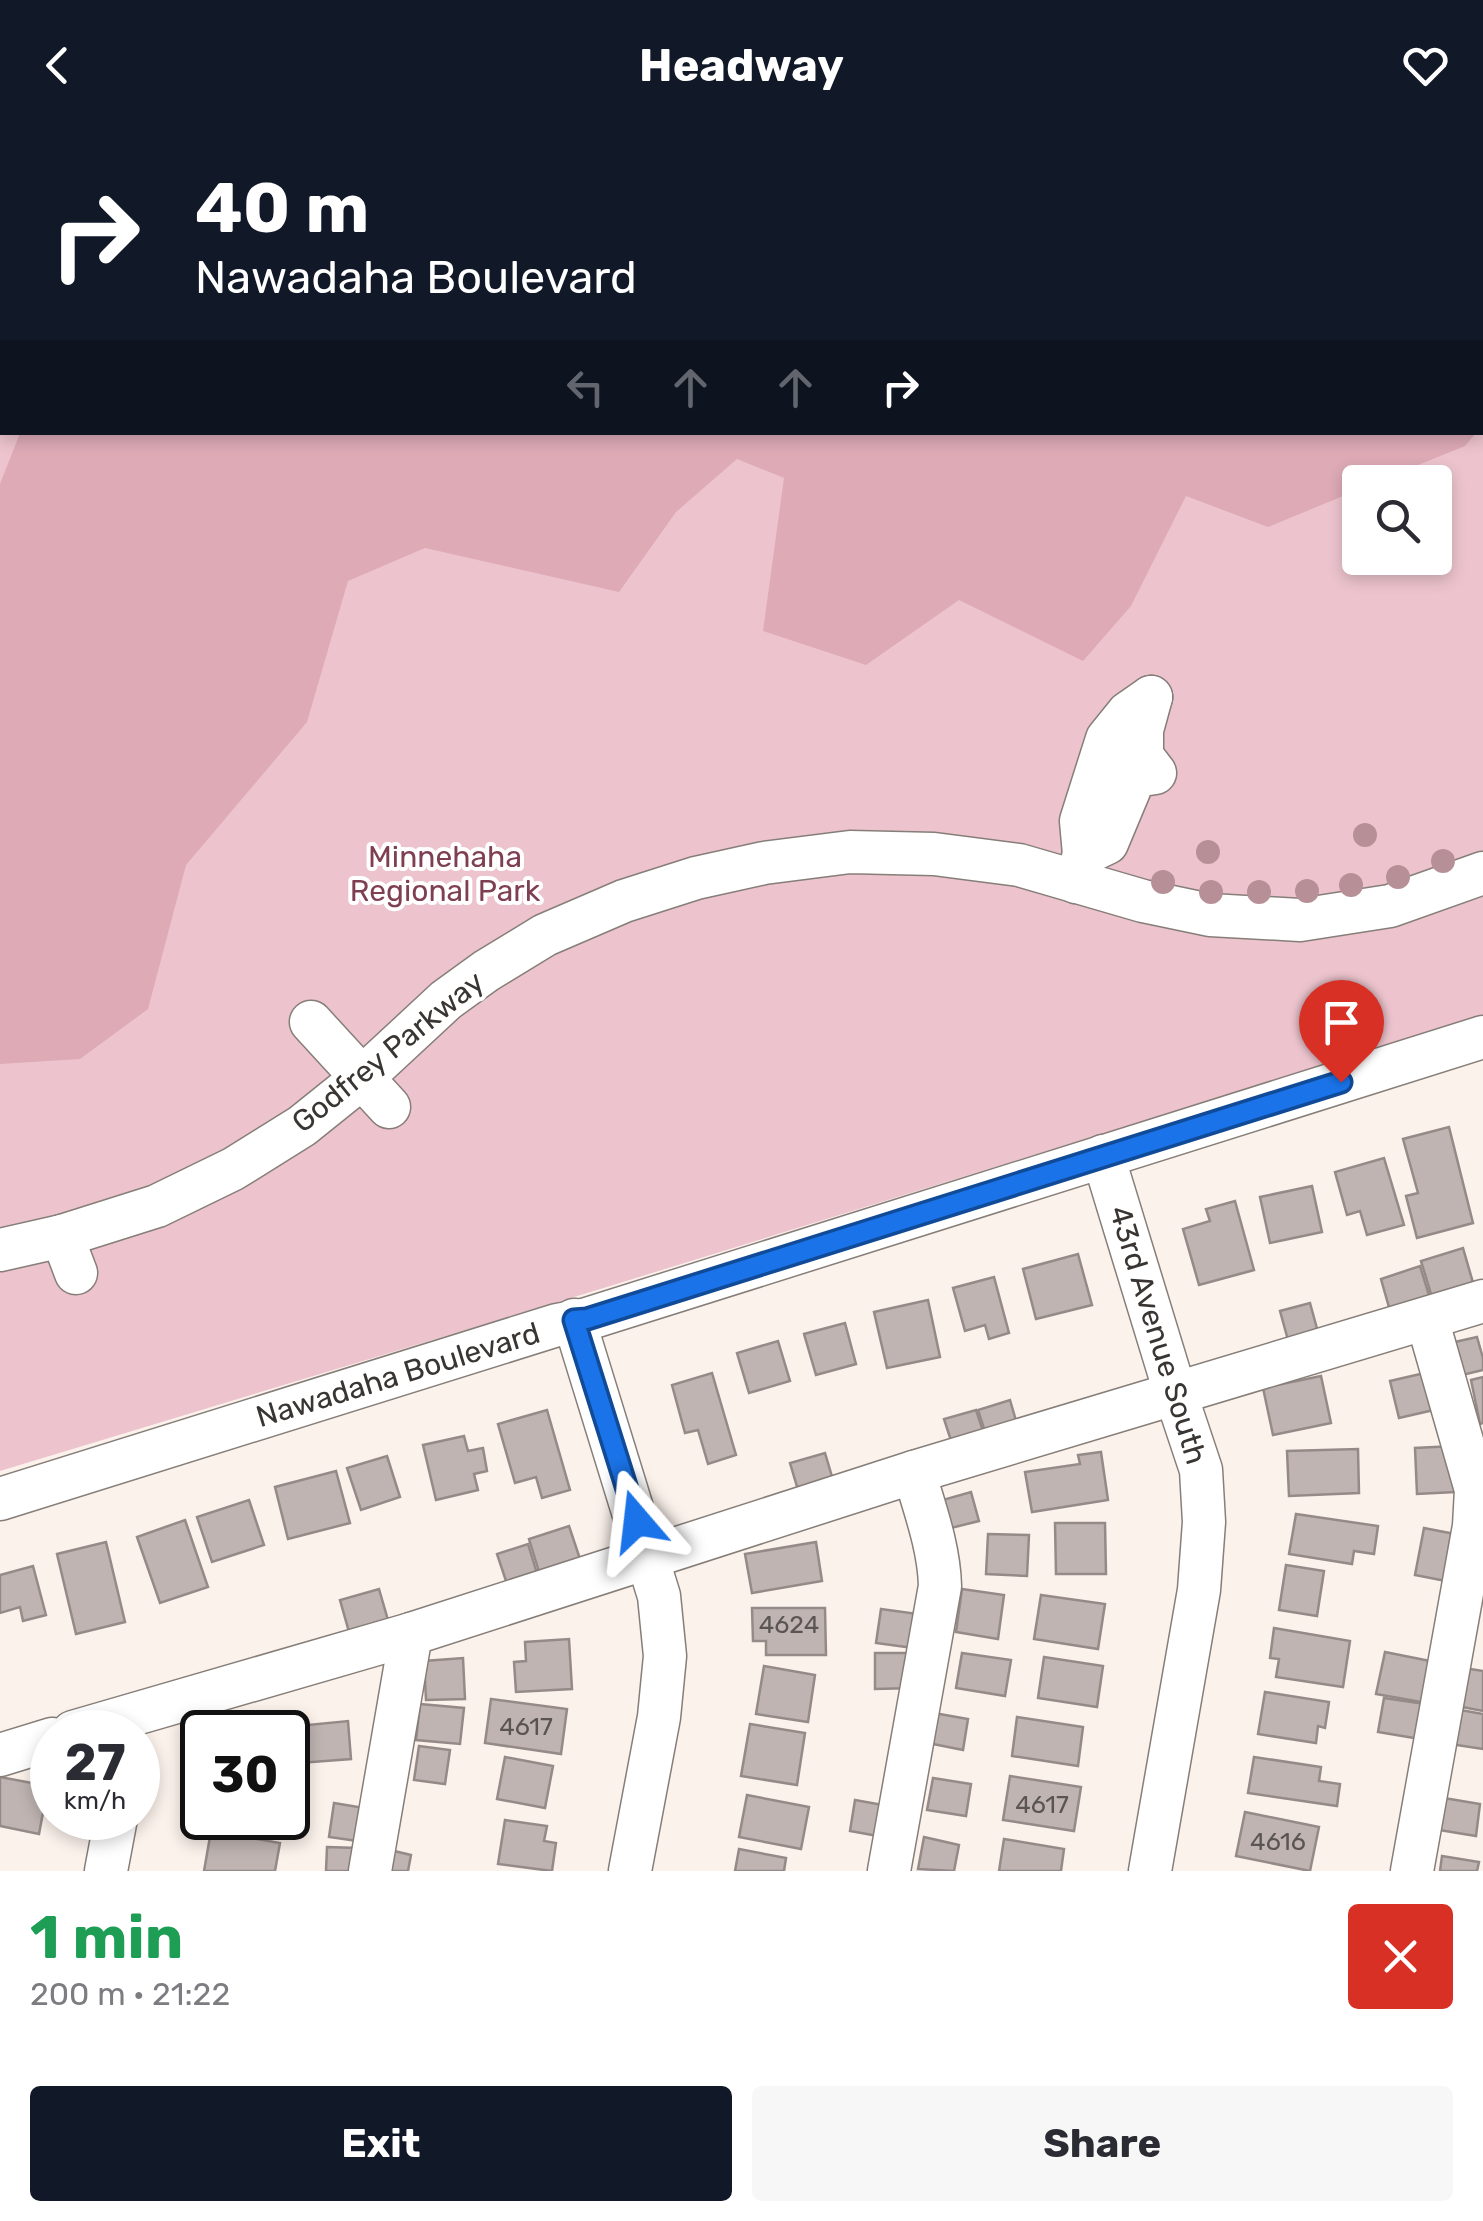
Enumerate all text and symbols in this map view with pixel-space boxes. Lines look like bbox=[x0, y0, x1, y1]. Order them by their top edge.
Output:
icon: back bbox=[30, 38, 85, 93]
icon: heart bbox=[1398, 38, 1453, 93]
text: Headway bbox=[639, 39, 844, 92]
text: 40 m bbox=[195, 167, 369, 250]
icon: right bbox=[30, 170, 160, 300]
text: Nawadaha Boulevard bbox=[195, 251, 637, 304]
icon: left bbox=[558, 360, 613, 415]
icon: ahead bbox=[663, 360, 718, 415]
icon: ahead bbox=[768, 360, 823, 415]
icon: right bbox=[873, 360, 928, 415]
map controls bbox=[1342, 465, 1452, 575]
button: search bbox=[1342, 465, 1452, 575]
park label: Minnehaha Regional Park bbox=[350, 839, 541, 909]
street label: Godfrey Parkway bbox=[285, 964, 491, 1140]
pin bbox=[1299, 980, 1384, 1083]
icon: arrive bbox=[1314, 995, 1369, 1050]
street label: 43rd Avenue South bbox=[1102, 1201, 1214, 1469]
street label: Nawadaha Boulevard bbox=[252, 1315, 544, 1435]
position arrow bbox=[585, 1469, 689, 1573]
house number: 4624 bbox=[759, 1610, 819, 1639]
speed limit sign: 30 bbox=[180, 1710, 310, 1840]
house number: 4617 bbox=[499, 1712, 553, 1741]
text: 27 bbox=[64, 1733, 126, 1793]
text: km/h bbox=[64, 1786, 126, 1815]
house number: 4617 bbox=[1015, 1790, 1069, 1819]
house number: 4616 bbox=[1250, 1827, 1306, 1856]
text: 1 min bbox=[30, 1902, 183, 1973]
button: close bbox=[1348, 1904, 1453, 2009]
text: 200 m · 21:22 bbox=[30, 1975, 230, 2013]
button: Exit bbox=[30, 2086, 732, 2201]
button: Share bbox=[752, 2086, 1453, 2201]

